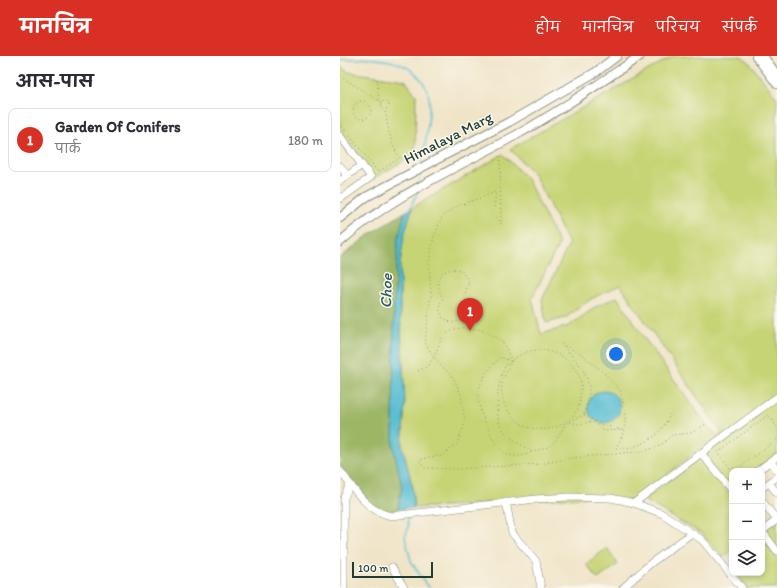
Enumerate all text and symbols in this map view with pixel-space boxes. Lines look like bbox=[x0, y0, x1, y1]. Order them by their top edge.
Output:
text: मानचित्र bbox=[20, 15, 91, 38]
text: होम bbox=[536, 19, 560, 36]
text: मानचित्र bbox=[582, 19, 634, 36]
text: परिचय bbox=[656, 19, 700, 36]
text: संपर्क bbox=[722, 19, 757, 36]
text: आस-पास bbox=[16, 71, 94, 91]
street label: Himalaya Marg bbox=[401, 108, 496, 168]
text: Garden Of Conifers bbox=[55, 118, 181, 136]
text: 1 bbox=[27, 133, 33, 148]
text: 180 m bbox=[288, 133, 323, 148]
text: पार्क bbox=[55, 141, 81, 156]
water label: Choe bbox=[376, 272, 396, 309]
pin: 1 bbox=[457, 298, 483, 331]
your location bbox=[606, 344, 626, 364]
map controls bbox=[729, 468, 765, 576]
button: + bbox=[729, 468, 765, 504]
button: − bbox=[729, 504, 765, 540]
button: layers bbox=[729, 540, 765, 576]
scale bar bbox=[352, 560, 433, 579]
text: 100 m bbox=[358, 562, 388, 575]

